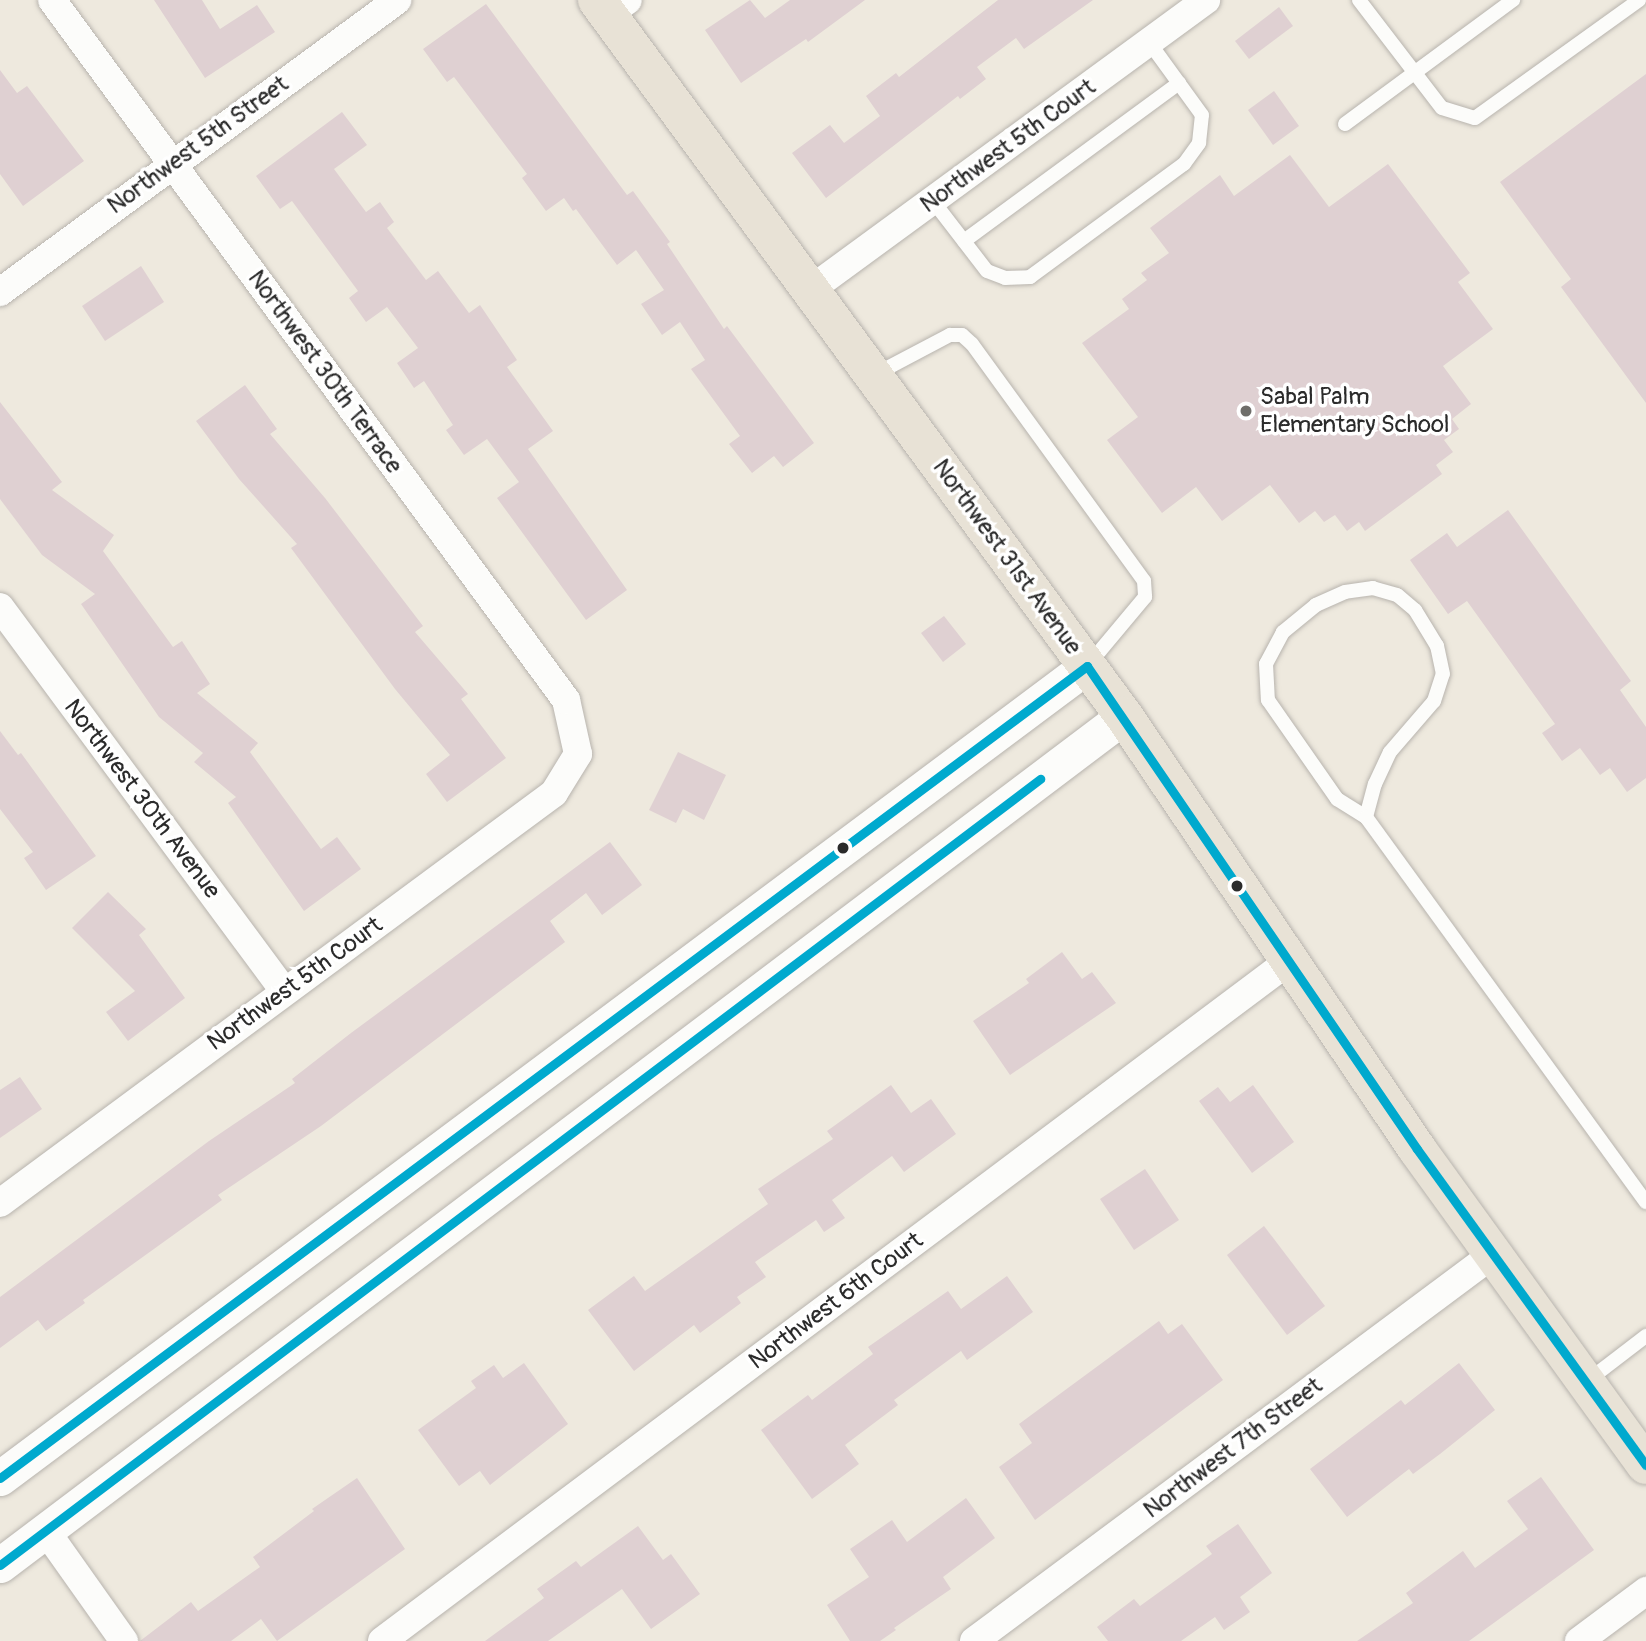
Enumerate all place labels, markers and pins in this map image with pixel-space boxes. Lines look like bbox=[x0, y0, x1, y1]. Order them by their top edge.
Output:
place label: Sabal Palm Elementary School bbox=[1260, 383, 1450, 439]
marker: Sabal Palm Elementary School bbox=[1238, 403, 1254, 419]
unlabelled marker bbox=[836, 841, 850, 855]
unlabelled marker bbox=[1230, 879, 1244, 893]

